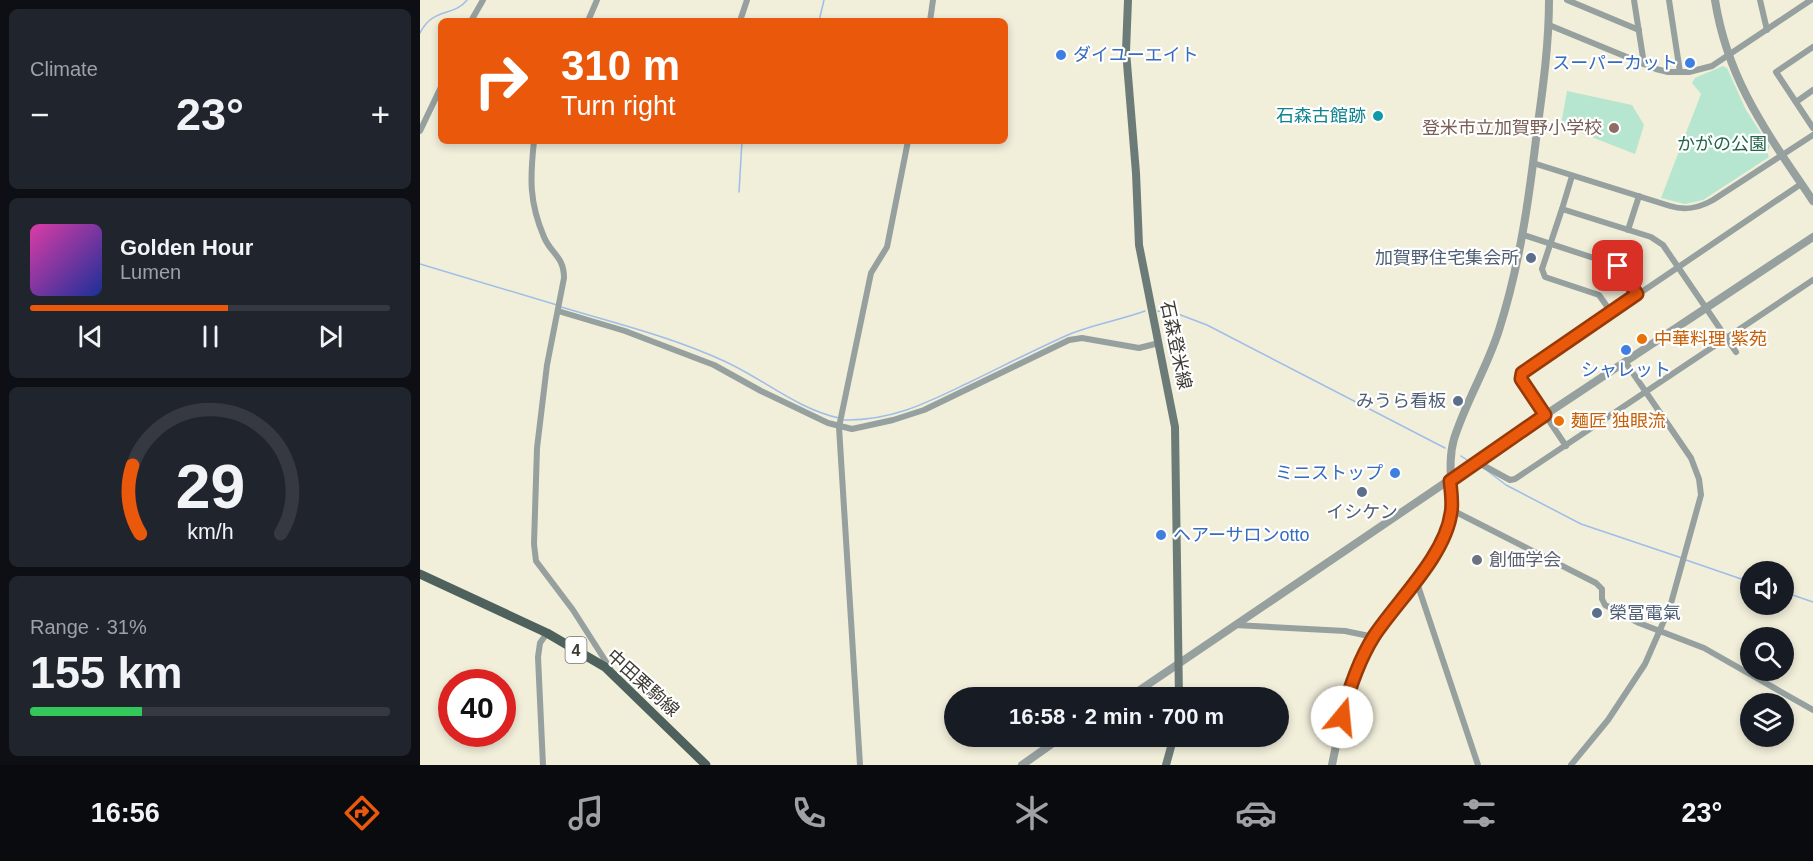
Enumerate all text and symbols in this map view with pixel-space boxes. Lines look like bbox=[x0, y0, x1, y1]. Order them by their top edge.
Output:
icon: right bbox=[462, 42, 540, 120]
text: 310 m bbox=[561, 42, 680, 89]
place label: ダイユーエイト bbox=[1073, 45, 1199, 65]
marker: ダイユーエイト bbox=[1054, 48, 1068, 62]
place label: スーパーカット bbox=[1552, 53, 1678, 73]
marker: スーパーカット bbox=[1683, 56, 1697, 70]
text: Climate bbox=[30, 58, 98, 80]
text: 23° bbox=[176, 89, 244, 140]
text: Turn right bbox=[561, 91, 676, 121]
text: − bbox=[30, 96, 49, 133]
text: + bbox=[371, 96, 390, 133]
place label: 石森古館跡 bbox=[1276, 106, 1366, 126]
marker: 石森古館跡 bbox=[1371, 109, 1385, 123]
place label: 登米市立加賀野小学校 bbox=[1422, 118, 1602, 138]
marker: 登米市立加賀野小学校 bbox=[1607, 121, 1621, 135]
park label: かがの公園 bbox=[1677, 134, 1767, 154]
text: Golden Hour bbox=[120, 235, 253, 260]
pin bbox=[1592, 240, 1643, 291]
place label: 加賀野住宅集会所 bbox=[1375, 248, 1519, 268]
icon: arrive bbox=[1601, 249, 1634, 282]
marker: 加賀野住宅集会所 bbox=[1524, 251, 1538, 265]
text: Lumen bbox=[120, 261, 181, 283]
street label: 石森登米線 bbox=[1157, 299, 1195, 391]
icon: previous bbox=[74, 320, 107, 353]
icon: pause bbox=[194, 320, 227, 353]
icon: next bbox=[314, 320, 347, 353]
place label: 中華料理 紫苑 bbox=[1654, 329, 1767, 349]
marker: 中華料理 紫苑 bbox=[1635, 332, 1649, 346]
marker: シャレット bbox=[1619, 343, 1633, 357]
place label: シャレット bbox=[1581, 360, 1671, 380]
place label: みうら看板 bbox=[1356, 391, 1446, 411]
marker: みうら看板 bbox=[1451, 394, 1465, 408]
place label: 麺匠 独眼流 bbox=[1571, 411, 1666, 431]
marker: 麺匠 独眼流 bbox=[1552, 414, 1566, 428]
text: 29 bbox=[175, 452, 245, 521]
place label: ミニストップ bbox=[1275, 463, 1383, 483]
marker: ミニストップ bbox=[1388, 466, 1402, 480]
marker: イシケン bbox=[1355, 485, 1369, 499]
place label: イシケン bbox=[1326, 502, 1398, 522]
text: km/h bbox=[187, 520, 233, 544]
place label: ヘアーサロンotto bbox=[1173, 525, 1310, 545]
marker: ヘアーサロンotto bbox=[1154, 528, 1168, 542]
place label: 創価学会 bbox=[1489, 550, 1561, 570]
marker: 創価学会 bbox=[1470, 553, 1484, 567]
map controls bbox=[1740, 561, 1794, 747]
button: sound bbox=[1740, 561, 1794, 615]
place label: 榮冨電氣 bbox=[1609, 603, 1681, 623]
marker: 榮冨電氣 bbox=[1590, 606, 1604, 620]
text: Range · 31% bbox=[30, 616, 147, 638]
button: search bbox=[1740, 627, 1794, 681]
road number: 4 bbox=[566, 637, 586, 663]
street label: 中田栗駒線 bbox=[603, 645, 683, 721]
text: 155 km bbox=[30, 647, 183, 698]
speed limit sign: 40 bbox=[438, 669, 516, 747]
position arrow bbox=[1310, 685, 1374, 749]
button: layers bbox=[1740, 693, 1794, 747]
text: 16:58 · 2 min · 700 m bbox=[1009, 704, 1224, 729]
icon: directions bbox=[341, 792, 383, 834]
icon: music bbox=[565, 792, 607, 834]
icon: phone bbox=[788, 792, 830, 834]
icon: climate bbox=[1011, 792, 1053, 834]
icon: car bbox=[1235, 792, 1277, 834]
icon: filters bbox=[1458, 792, 1500, 834]
text: 16:56 bbox=[91, 798, 160, 828]
text: 23° bbox=[1681, 798, 1722, 828]

